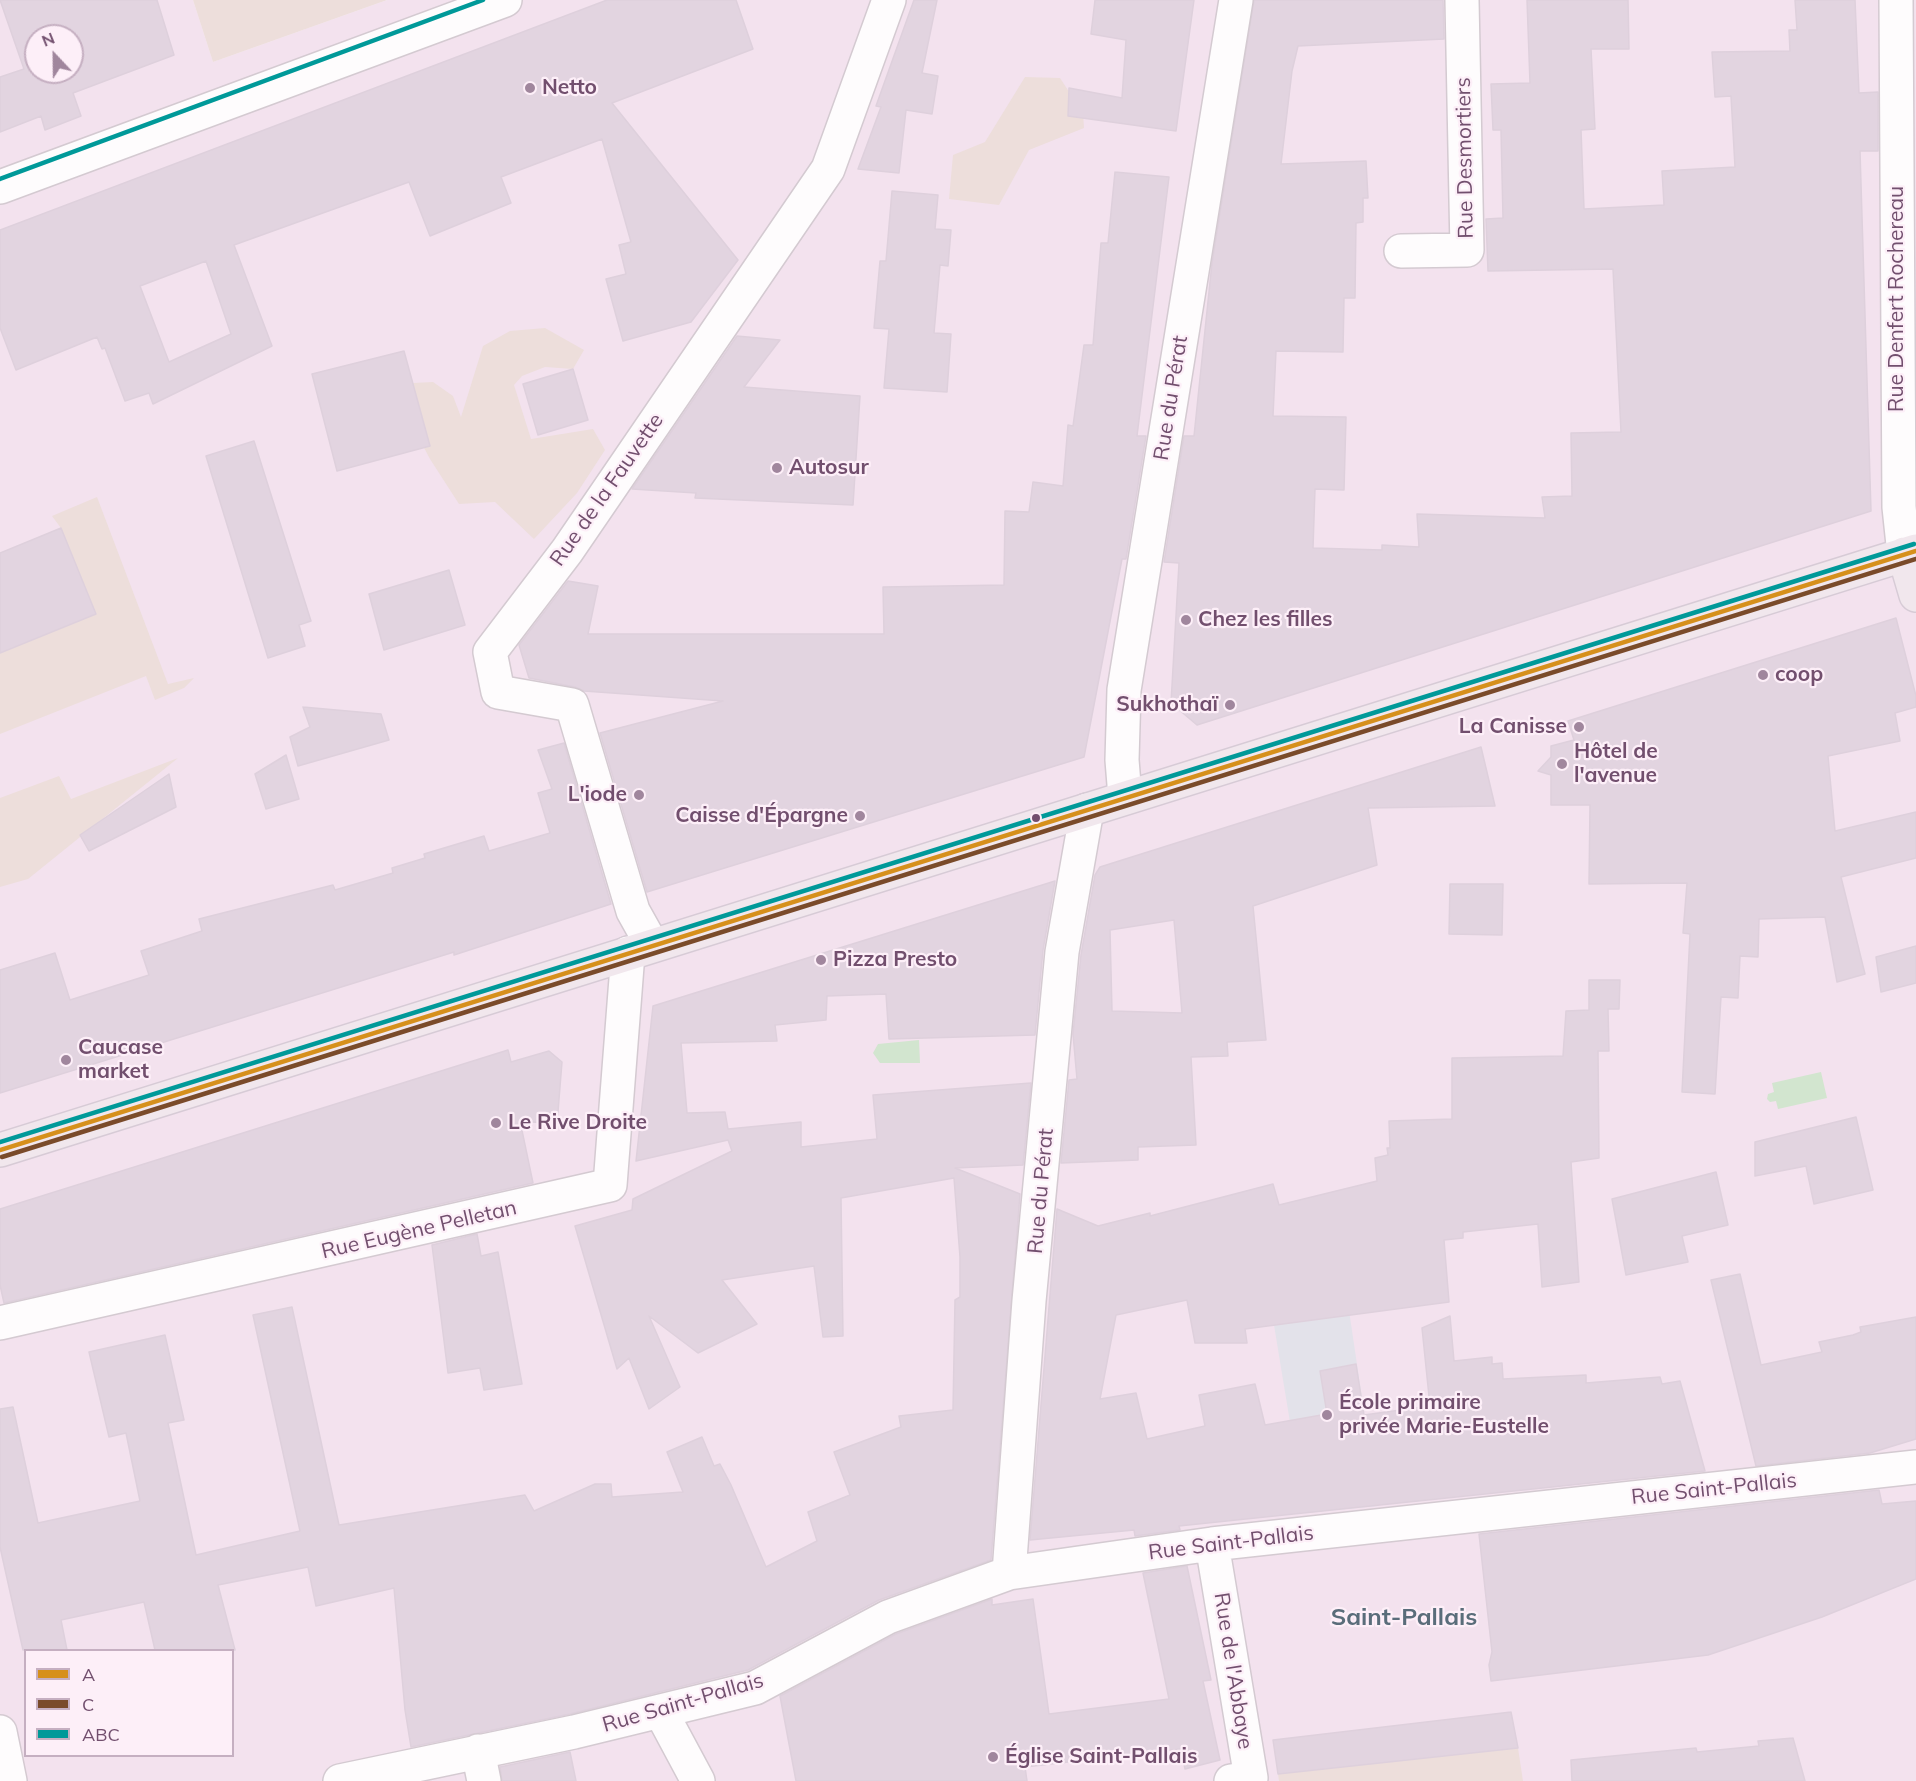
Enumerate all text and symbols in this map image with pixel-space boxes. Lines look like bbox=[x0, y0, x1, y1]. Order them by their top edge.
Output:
north arrow bbox=[24, 24, 84, 84]
text: N bbox=[39, 28, 57, 51]
place label: Netto bbox=[542, 75, 597, 101]
street label: Rue Desmortiers bbox=[1451, 77, 1479, 239]
marker: Netto bbox=[523, 81, 537, 95]
street label: Rue Denfert Rochereau bbox=[1884, 186, 1910, 412]
street label: Rue du Pérat bbox=[1149, 334, 1193, 462]
street label: Rue de la Fauvette bbox=[545, 409, 669, 571]
place label: Autosur bbox=[789, 455, 869, 481]
marker: Autosur bbox=[770, 461, 784, 475]
place label: Chez les filles bbox=[1198, 607, 1333, 633]
marker: Chez les filles bbox=[1179, 613, 1193, 627]
place label: coop bbox=[1775, 662, 1823, 688]
marker: coop bbox=[1756, 668, 1770, 682]
place label: Sukhothaï bbox=[1116, 692, 1218, 718]
marker: Sukhothaï bbox=[1223, 698, 1237, 712]
place label: La Canisse bbox=[1459, 714, 1567, 740]
marker: La Canisse bbox=[1572, 720, 1586, 734]
place label: Hôtel de l'avenue bbox=[1574, 739, 1658, 789]
marker: Hôtel de l'avenue bbox=[1555, 757, 1569, 771]
place label: L'iode bbox=[568, 782, 627, 808]
marker: L'iode bbox=[632, 788, 646, 802]
place label: Caisse d'Épargne bbox=[675, 803, 848, 829]
marker: Caisse d'Épargne bbox=[853, 809, 867, 823]
unlabelled marker bbox=[1030, 812, 1042, 824]
place label: Pizza Presto bbox=[833, 947, 957, 973]
marker: Pizza Presto bbox=[814, 953, 828, 967]
place label: Caucase market bbox=[78, 1035, 163, 1085]
marker: Caucase market bbox=[59, 1053, 73, 1067]
place label: Le Rive Droite bbox=[508, 1110, 647, 1136]
marker: Le Rive Droite bbox=[489, 1116, 503, 1130]
street label: Rue du Pérat bbox=[1023, 1127, 1059, 1255]
street label: Rue Eugène Pelletan bbox=[319, 1195, 519, 1265]
place label: École primaire privée Marie-Eustelle bbox=[1339, 1390, 1549, 1440]
marker: École primaire privée Marie-Eustelle bbox=[1320, 1408, 1334, 1422]
street label: Rue Saint-Pallais bbox=[1630, 1468, 1798, 1510]
street label: Rue Saint-Pallais bbox=[1147, 1520, 1315, 1566]
street label: Rue de l'Abbaye bbox=[1208, 1591, 1258, 1751]
district label: Saint-Pallais bbox=[1331, 1604, 1477, 1632]
legend bbox=[24, 1649, 234, 1757]
text: A bbox=[82, 1663, 95, 1686]
street label: Rue Saint-Pallais bbox=[600, 1668, 766, 1738]
text: C bbox=[82, 1693, 94, 1716]
text: ABC bbox=[82, 1723, 120, 1746]
place label: Église Saint-Pallais bbox=[1005, 1744, 1198, 1770]
marker: Église Saint-Pallais bbox=[986, 1750, 1000, 1764]

